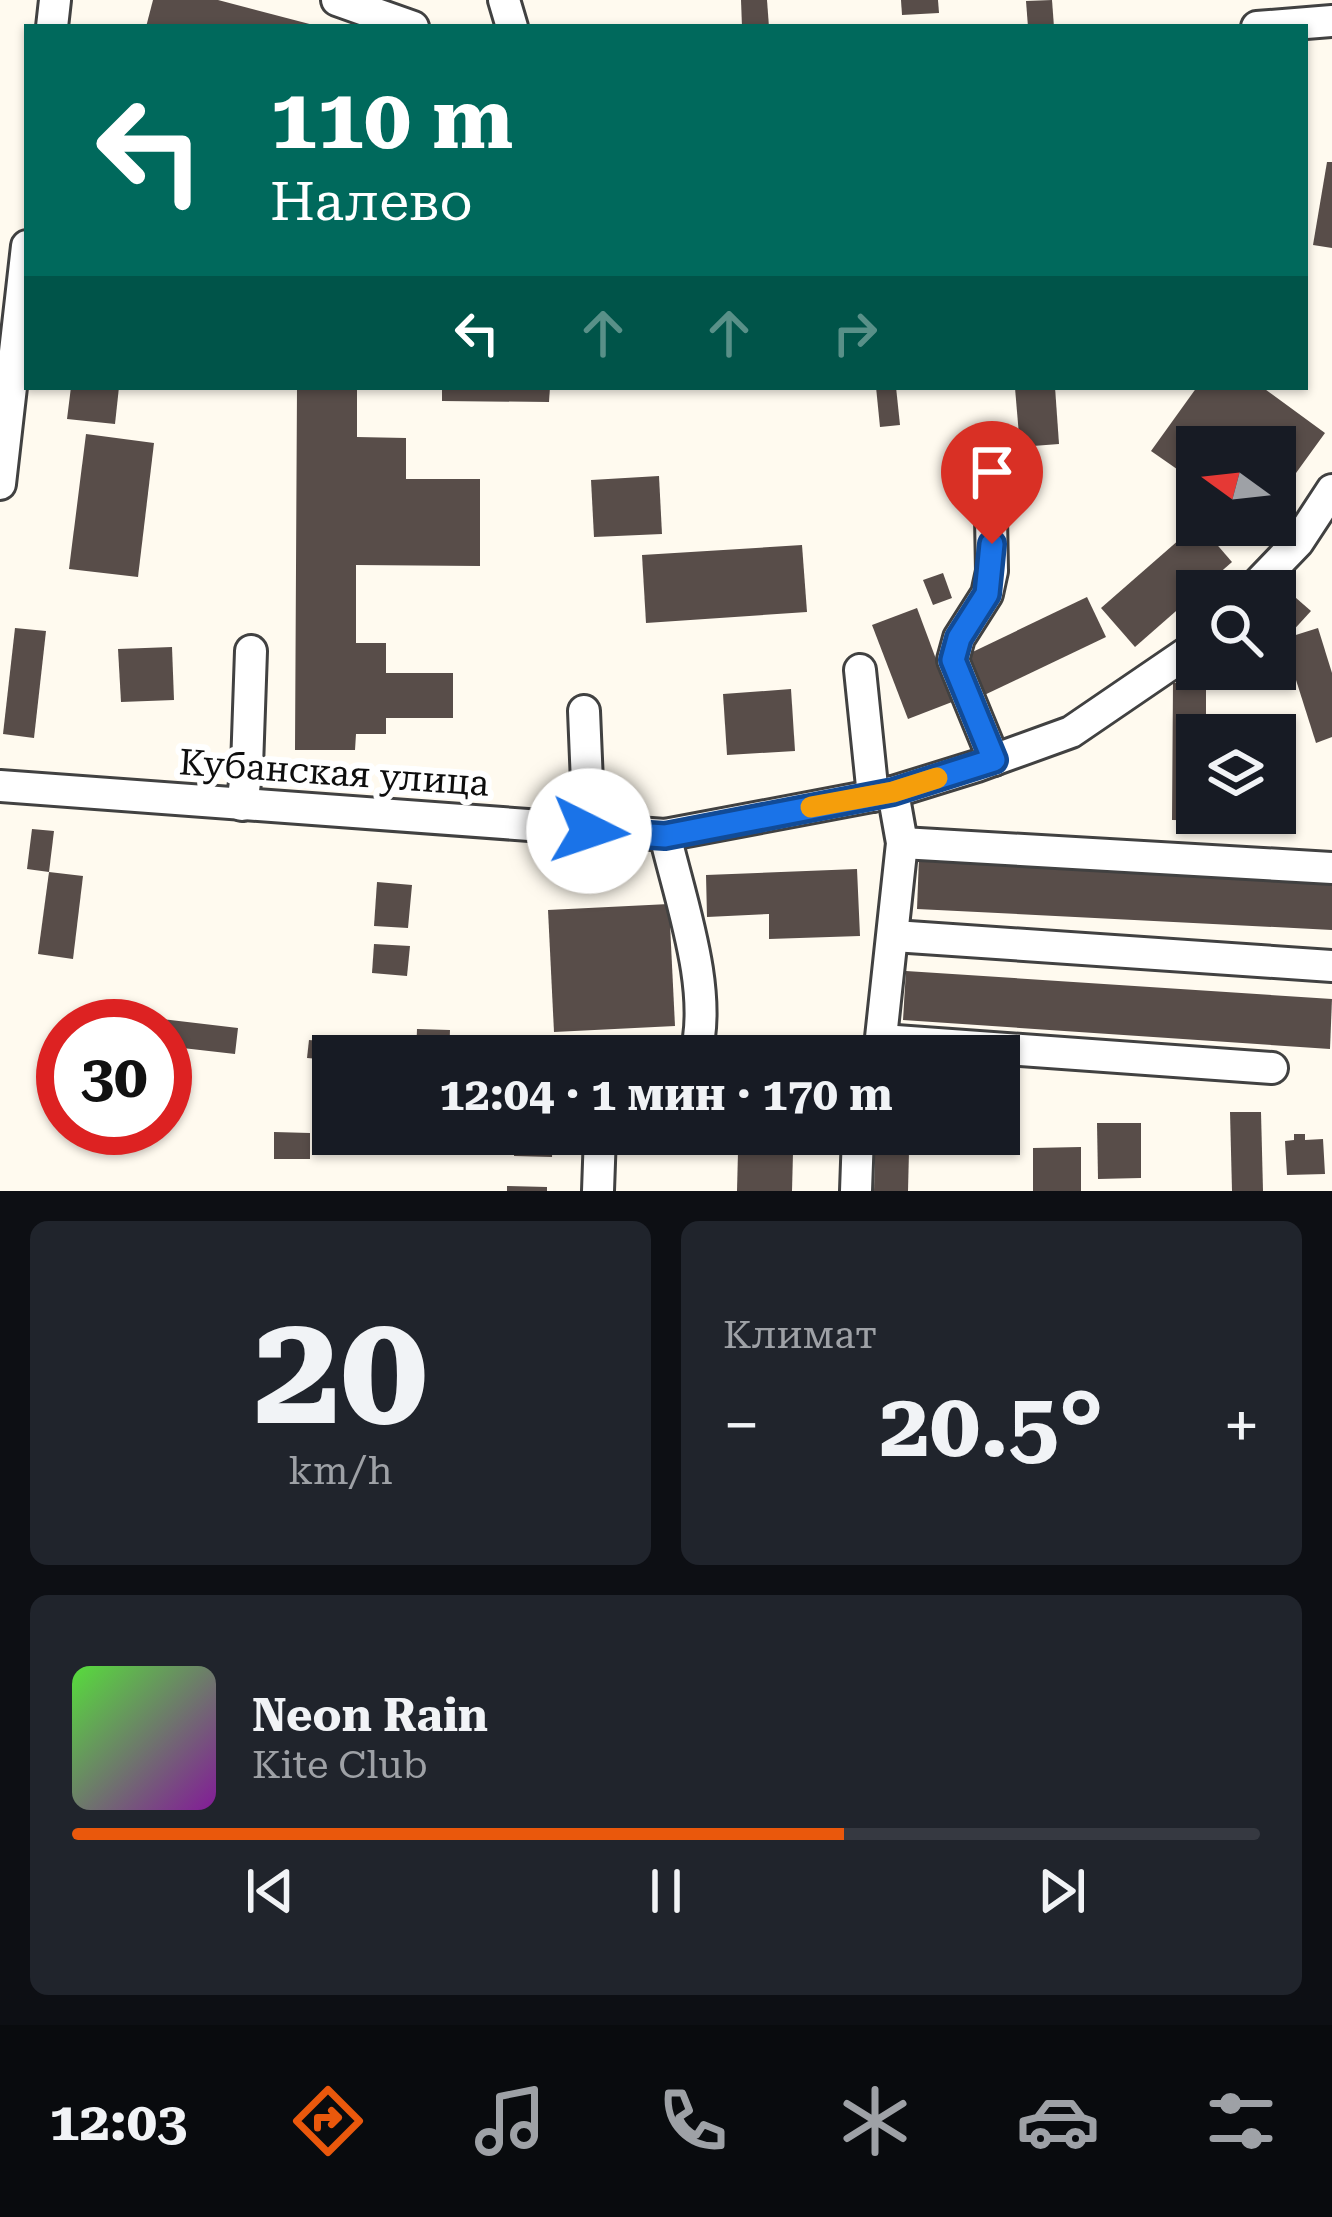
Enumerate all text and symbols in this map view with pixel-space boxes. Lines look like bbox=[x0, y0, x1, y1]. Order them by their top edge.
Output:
text: 110 m bbox=[270, 70, 513, 168]
icon: left bbox=[72, 72, 228, 228]
text: Налево bbox=[270, 170, 473, 233]
icon: left bbox=[444, 300, 510, 366]
icon: ahead bbox=[570, 300, 636, 366]
icon: ahead bbox=[696, 300, 762, 366]
icon: right bbox=[822, 300, 888, 366]
pin bbox=[941, 421, 1043, 544]
north arrow bbox=[1176, 426, 1296, 546]
map controls bbox=[1176, 426, 1296, 834]
icon: arrive bbox=[959, 439, 1025, 505]
button: search bbox=[1176, 570, 1296, 690]
button: layers bbox=[1176, 714, 1296, 834]
street label: Кубанская улица bbox=[178, 741, 491, 805]
position arrow bbox=[526, 768, 652, 894]
speed limit sign: 30 bbox=[36, 999, 192, 1155]
text: 12:04 · 1 мин · 170 m bbox=[439, 1068, 893, 1121]
text: 20 bbox=[253, 1278, 428, 1461]
text: Климат bbox=[723, 1312, 877, 1358]
text: 20.5° bbox=[879, 1373, 1104, 1478]
text: − bbox=[723, 1387, 760, 1464]
text: + bbox=[1223, 1387, 1260, 1464]
text: km/h bbox=[288, 1448, 393, 1494]
text: Neon Rain bbox=[252, 1689, 488, 1742]
text: Kite Club bbox=[252, 1742, 428, 1788]
icon: previous bbox=[237, 1858, 303, 1924]
icon: pause bbox=[633, 1858, 699, 1924]
icon: next bbox=[1029, 1858, 1095, 1924]
icon: directions bbox=[286, 2079, 370, 2163]
icon: music bbox=[468, 2079, 552, 2163]
icon: phone bbox=[651, 2079, 735, 2163]
icon: climate bbox=[833, 2079, 917, 2163]
icon: car bbox=[1016, 2079, 1100, 2163]
icon: filters bbox=[1199, 2079, 1283, 2163]
text: 12:03 bbox=[49, 2090, 187, 2153]

